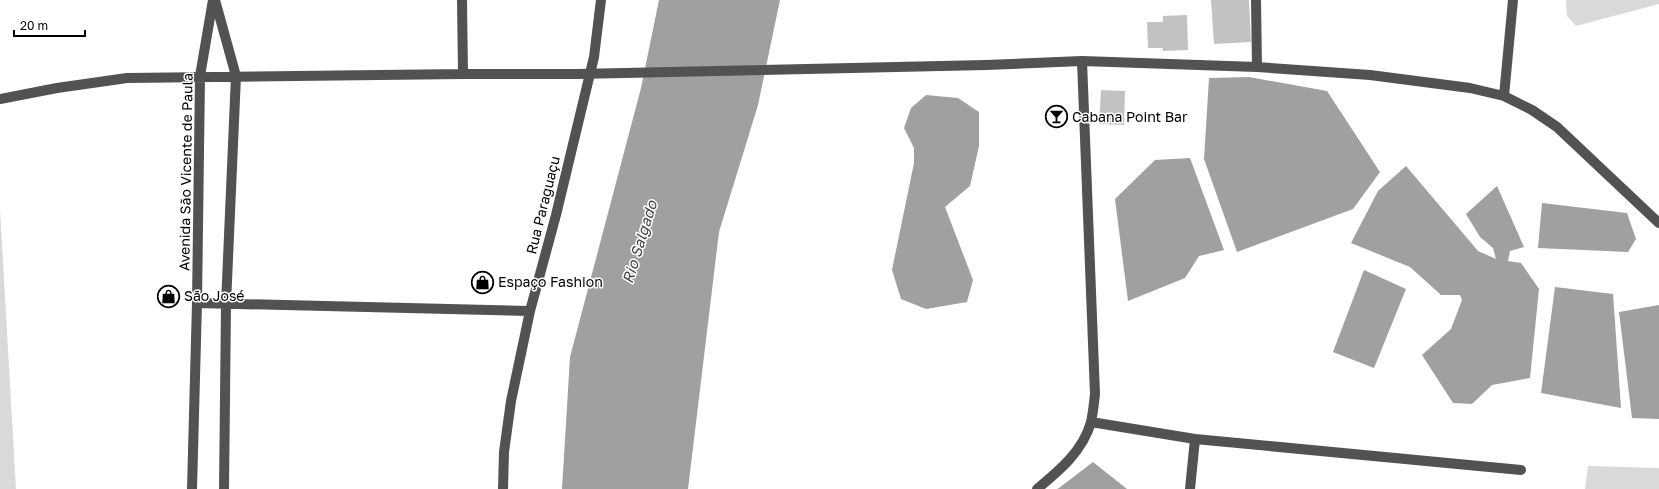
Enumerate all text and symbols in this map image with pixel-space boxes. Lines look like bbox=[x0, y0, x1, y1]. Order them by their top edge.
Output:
scale bar bbox=[14, 12, 85, 38]
text: 20 m bbox=[20, 18, 48, 33]
street label: Avenida São Vicente de Paula bbox=[175, 73, 196, 271]
bar icon: Cabana Point Bar bbox=[1044, 104, 1070, 130]
place label: Cabana Point Bar bbox=[1072, 108, 1188, 125]
street label: Rua Paraguaçu bbox=[522, 154, 563, 256]
water label: Rio Salgado bbox=[618, 197, 661, 286]
shop icon: Espaço Fashion bbox=[470, 269, 496, 295]
place label: Espaço Fashion bbox=[498, 273, 603, 290]
shop icon: São José bbox=[155, 283, 181, 309]
place label: São José bbox=[184, 287, 244, 304]

